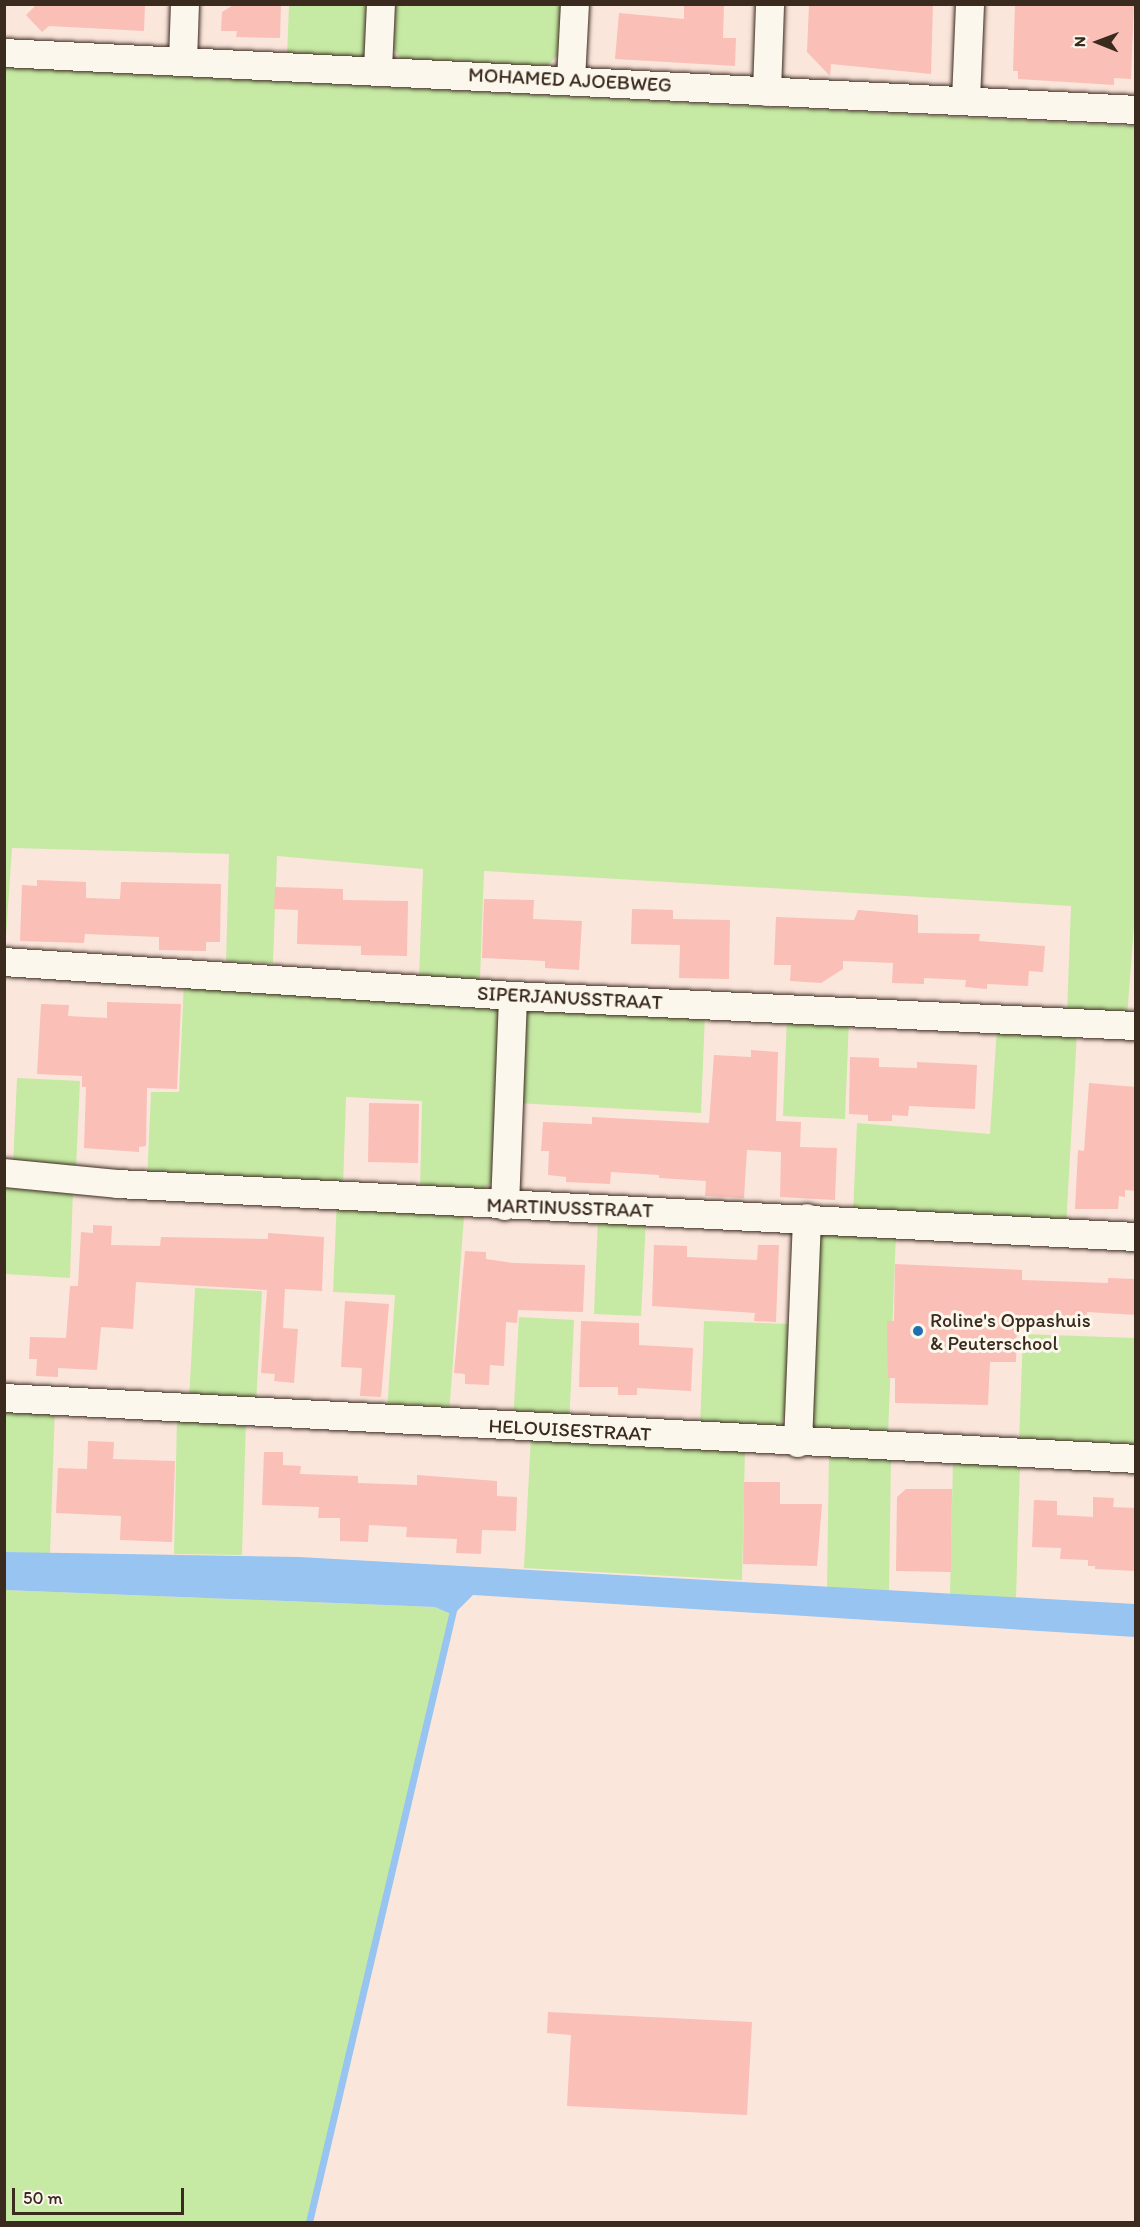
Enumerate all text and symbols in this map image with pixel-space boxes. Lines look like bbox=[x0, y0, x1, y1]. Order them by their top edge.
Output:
north arrow bbox=[1068, 12, 1128, 72]
text: N bbox=[1070, 36, 1089, 47]
street label: MOHAMED AJOEBWEG bbox=[468, 63, 672, 97]
street label: SIPERJANUSSTRAAT bbox=[477, 981, 663, 1015]
street label: MARTINUSSTRAAT bbox=[486, 1193, 654, 1223]
place label: Roline's Oppashuis & Peuterschool bbox=[930, 1308, 1091, 1355]
marker: Roline's Oppashuis & Peuterschool bbox=[911, 1324, 925, 1338]
street label: HELOUISESTRAAT bbox=[488, 1414, 652, 1446]
scale bar bbox=[15, 2176, 188, 2214]
text: 50 m bbox=[23, 2187, 63, 2209]

